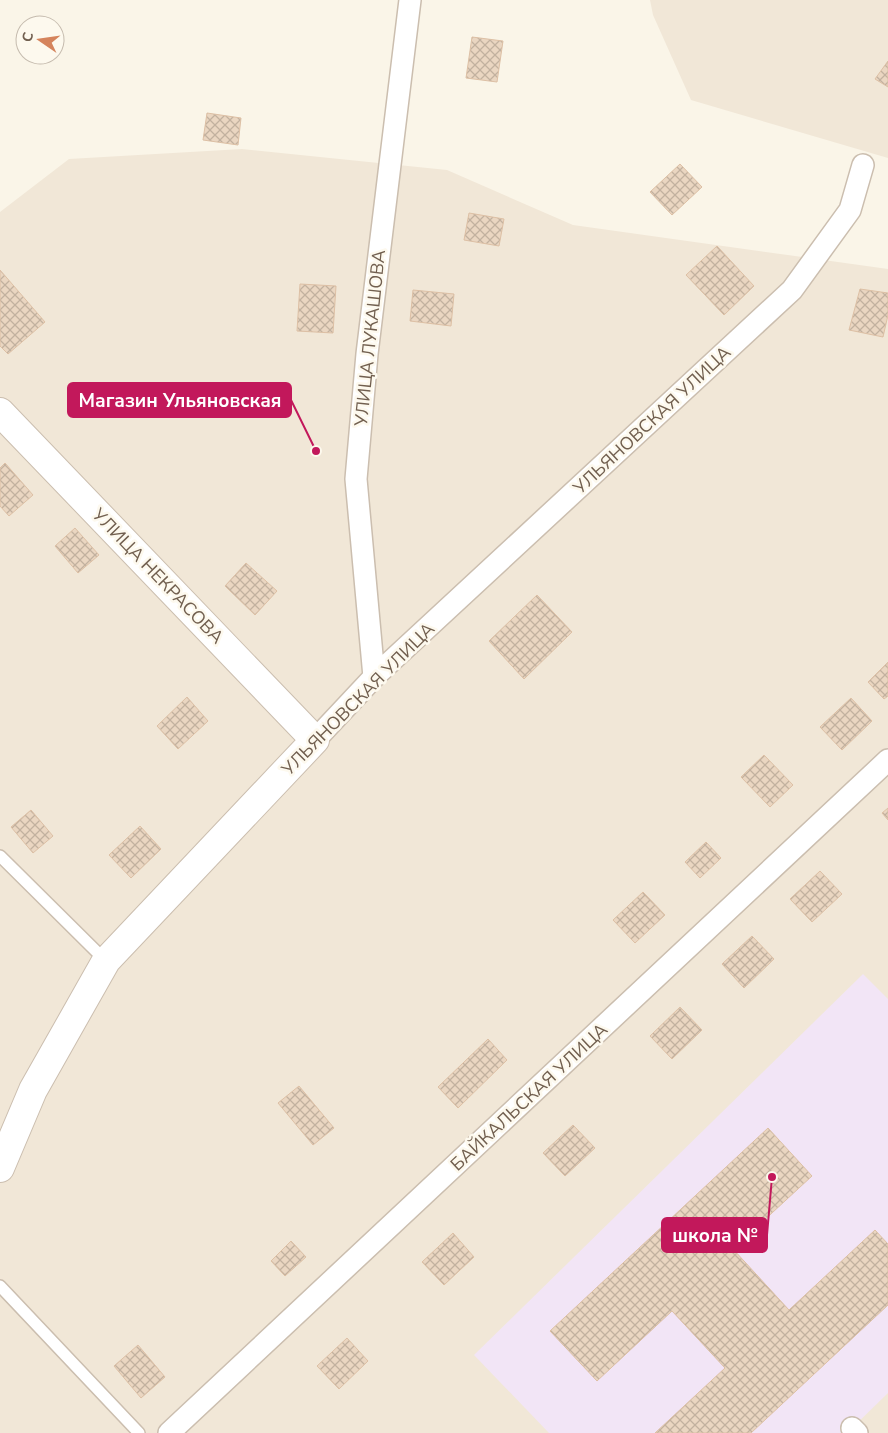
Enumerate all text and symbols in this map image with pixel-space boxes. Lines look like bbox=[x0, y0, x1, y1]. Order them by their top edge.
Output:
north arrow bbox=[15, 15, 65, 65]
text: С bbox=[17, 30, 38, 44]
street label: УЛИЦА ЛУКАШОВА bbox=[349, 249, 391, 428]
street label: УЛЬЯНОВСКАЯ УЛИЦА bbox=[567, 341, 736, 500]
callout: Магазин Ульяновская bbox=[68, 383, 291, 417]
text: Магазин Ульяновская bbox=[79, 388, 281, 414]
street label: УЛИЦА НЕКРАСОВА bbox=[86, 502, 229, 649]
street label: УЛЬЯНОВСКАЯ УЛИЦА bbox=[276, 617, 440, 781]
street label: БАЙКАЛЬСКАЯ УЛИЦА bbox=[445, 1018, 613, 1176]
callout: школа № bbox=[662, 1218, 767, 1252]
text: школа № bbox=[672, 1223, 758, 1249]

